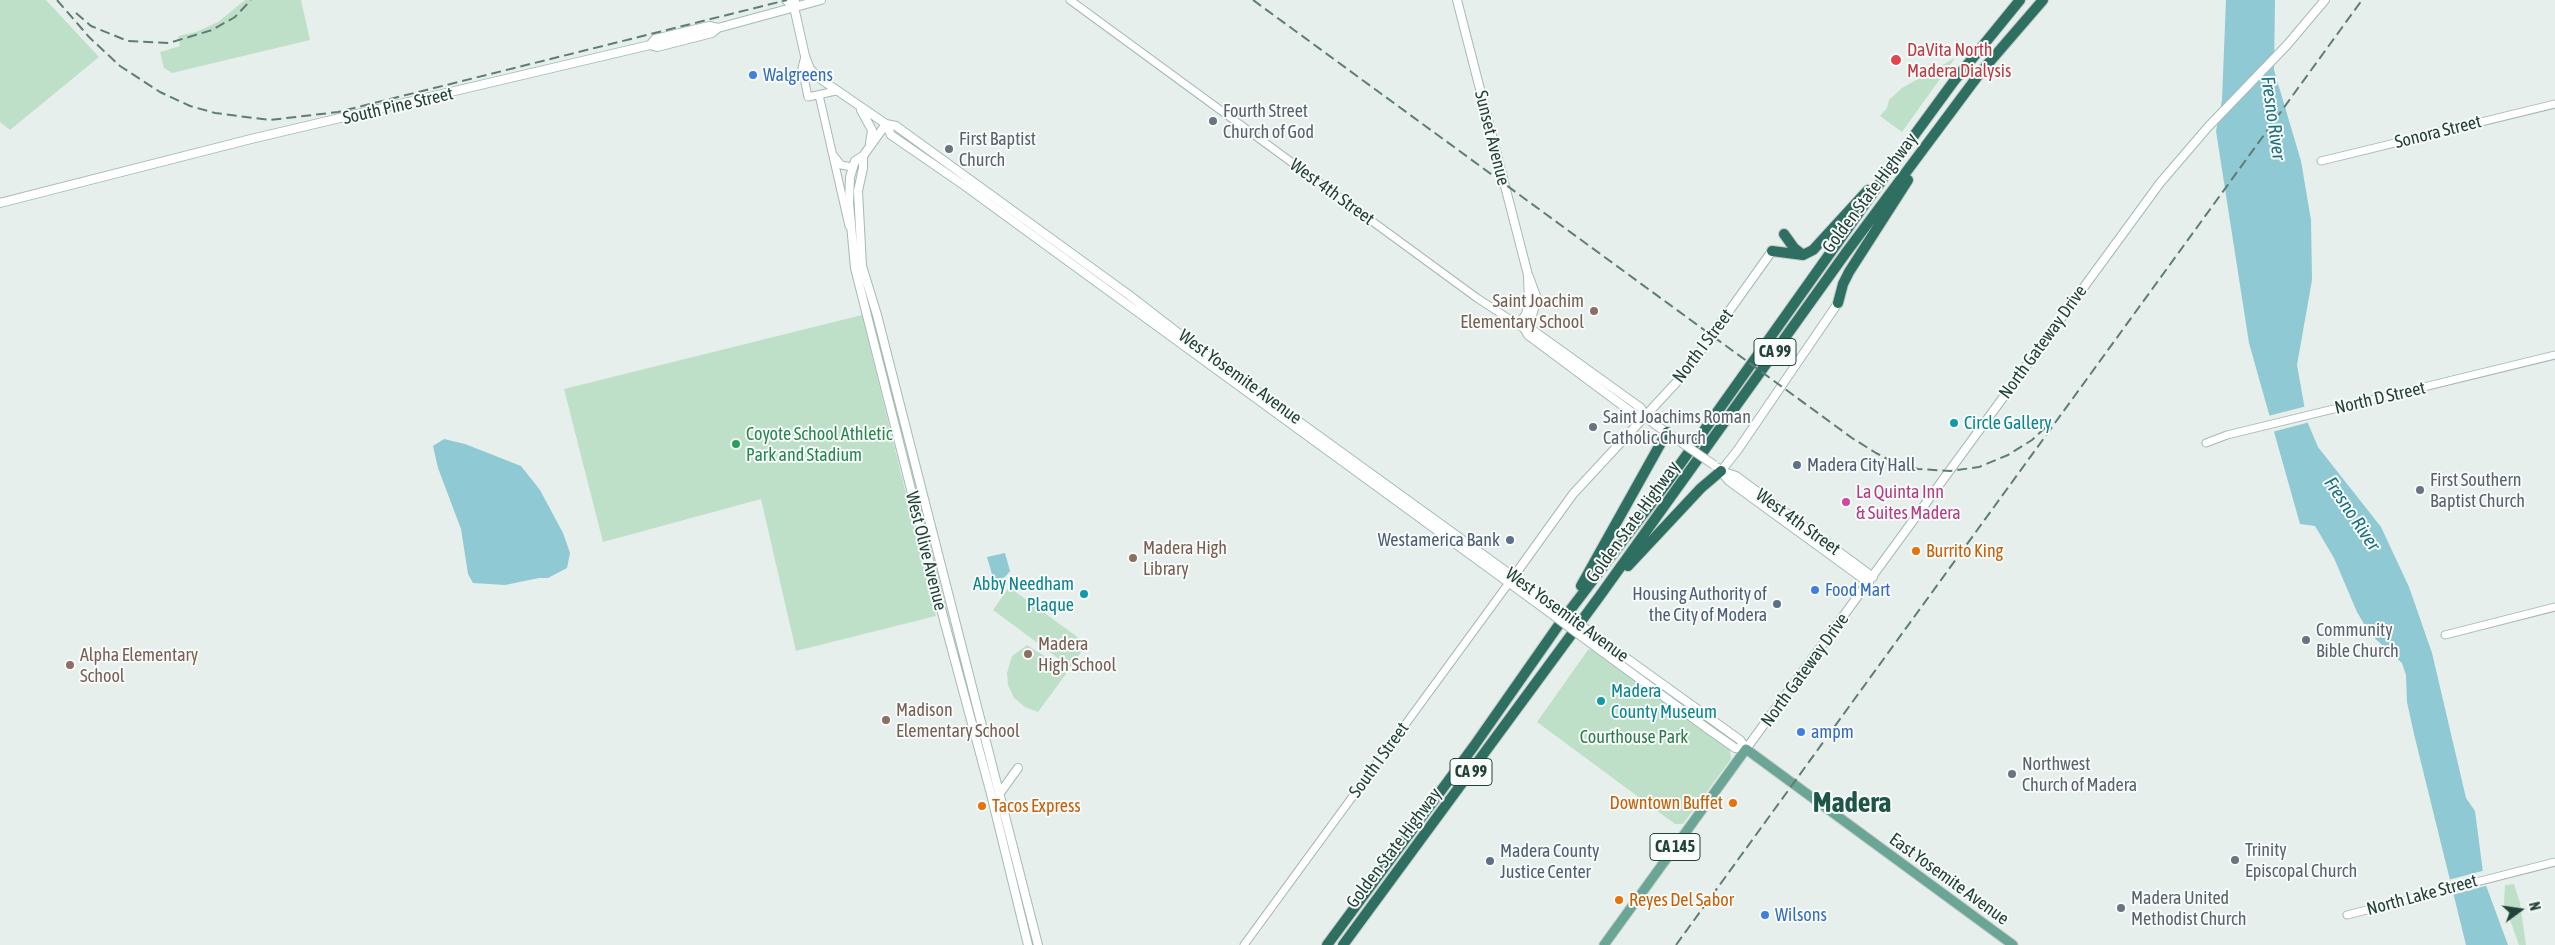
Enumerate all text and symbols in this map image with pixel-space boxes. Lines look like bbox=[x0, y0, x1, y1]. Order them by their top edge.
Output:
place label: DaVita North Madera Dialysis bbox=[1907, 39, 2011, 82]
marker: DaVita North Madera Dialysis bbox=[1889, 53, 1903, 67]
place label: Walgreens bbox=[763, 64, 833, 86]
marker: Walgreens bbox=[747, 69, 759, 81]
water label: Fresno River bbox=[2256, 75, 2290, 161]
street label: South Pine Street bbox=[341, 83, 455, 129]
street label: Sunset Avenue bbox=[1470, 88, 1514, 188]
place label: Fourth Street Church of God bbox=[1223, 100, 1314, 142]
street label: Sonora Street bbox=[2392, 111, 2484, 153]
marker: Fourth Street Church of God bbox=[1207, 115, 1219, 127]
place label: First Baptist Church bbox=[959, 128, 1036, 170]
street label: Golden State Highway bbox=[1818, 129, 1922, 257]
marker: First Baptist Church bbox=[943, 143, 955, 155]
street label: West 4th Street bbox=[1286, 154, 1378, 230]
street label: North Gateway Drive bbox=[1995, 281, 2091, 403]
place label: Saint Joachim Elementary School bbox=[1460, 290, 1584, 332]
marker: Saint Joachim Elementary School bbox=[1588, 305, 1600, 317]
street label: North I Street bbox=[1668, 305, 1738, 387]
street label: West Yosemite Avenue bbox=[1174, 325, 1306, 429]
road number: CA 99 bbox=[1754, 338, 1796, 366]
street label: North D Street bbox=[2332, 377, 2428, 419]
place label: Saint Joachims Roman Catholic Church bbox=[1603, 406, 1751, 448]
place label: Circle Gallery bbox=[1964, 412, 2052, 434]
marker: Circle Gallery bbox=[1948, 417, 1960, 429]
marker: Saint Joachims Roman Catholic Church bbox=[1587, 421, 1599, 433]
place label: Coyote School Athletic Park and Stadium bbox=[746, 423, 892, 466]
marker: Coyote School Athletic Park and Stadium bbox=[730, 438, 742, 450]
place label: Madera City Hall bbox=[1807, 454, 1916, 476]
street label: Golden State Highway bbox=[1582, 457, 1684, 587]
marker: Madera City Hall bbox=[1791, 459, 1803, 471]
place label: First Southern Baptist Church bbox=[2430, 469, 2525, 512]
water label: Fresno River bbox=[2319, 473, 2385, 555]
place label: La Quinta Inn & Suites Madera bbox=[1856, 481, 1961, 524]
street label: West 4th Street bbox=[1752, 484, 1844, 560]
marker: First Southern Baptist Church bbox=[2414, 484, 2426, 496]
street label: West Olive Avenue bbox=[901, 489, 951, 613]
marker: La Quinta Inn & Suites Madera bbox=[1840, 496, 1852, 508]
place label: Westamerica Bank bbox=[1378, 529, 1500, 551]
marker: Westamerica Bank bbox=[1504, 534, 1516, 546]
place label: Madera High Library bbox=[1143, 537, 1227, 580]
place label: Burrito King bbox=[1926, 540, 2003, 562]
marker: Burrito King bbox=[1910, 545, 1922, 557]
marker: Madera High Library bbox=[1127, 552, 1139, 564]
street label: West Yosemite Avenue bbox=[1501, 563, 1633, 667]
place label: Abby Needham Plaque bbox=[973, 573, 1074, 616]
place label: Food Mart bbox=[1825, 579, 1891, 601]
place label: Housing Authority of the City of Modera bbox=[1632, 583, 1767, 626]
marker: Food Mart bbox=[1809, 584, 1821, 596]
marker: Abby Needham Plaque bbox=[1078, 588, 1090, 600]
marker: Housing Authority of the City of Modera bbox=[1771, 598, 1783, 610]
street label: North Gateway Drive bbox=[1757, 609, 1853, 731]
place label: Community Bible Church bbox=[2316, 619, 2399, 662]
place label: Madera High School bbox=[1038, 633, 1116, 676]
marker: Community Bible Church bbox=[2300, 634, 2312, 646]
place label: Alpha Elementary School bbox=[80, 644, 198, 686]
marker: Madera High School bbox=[1022, 648, 1034, 660]
marker: Alpha Elementary School bbox=[64, 659, 76, 671]
place label: Madera County Museum bbox=[1611, 680, 1717, 722]
marker: Madera County Museum bbox=[1595, 695, 1607, 707]
place label: Madison Elementary School bbox=[896, 699, 1020, 742]
marker: Madison Elementary School bbox=[880, 714, 892, 726]
street label: South I Street bbox=[1345, 718, 1413, 802]
place label: ampm bbox=[1811, 721, 1854, 743]
park label: Courthouse Park bbox=[1580, 726, 1688, 748]
marker: ampm bbox=[1795, 726, 1807, 738]
place label: Northwest Church of Madera bbox=[2022, 753, 2137, 796]
road number: CA 99 bbox=[1450, 759, 1492, 786]
marker: Northwest Church of Madera bbox=[2006, 768, 2018, 780]
street label: Golden State Highway bbox=[1342, 784, 1446, 912]
district label: Madera bbox=[1813, 786, 1891, 820]
place label: Downtown Buffet bbox=[1610, 792, 1723, 814]
place label: Tacos Express bbox=[992, 795, 1081, 817]
marker: Downtown Buffet bbox=[1727, 797, 1739, 809]
marker: Tacos Express bbox=[976, 800, 988, 812]
street label: East Yosemite Avenue bbox=[1885, 828, 2013, 930]
road number: CA 145 bbox=[1650, 834, 1700, 860]
place label: Trinity Episcopal Church bbox=[2245, 839, 2357, 882]
place label: Madera County Justice Center bbox=[1500, 840, 1600, 882]
marker: Trinity Episcopal Church bbox=[2229, 854, 2241, 866]
marker: Madera County Justice Center bbox=[1484, 855, 1496, 867]
street label: North Lake Street bbox=[2364, 870, 2480, 920]
north arrow bbox=[2495, 885, 2545, 935]
place label: Madera United Methodist Church bbox=[2131, 887, 2247, 930]
place label: Reyes Del Sabor bbox=[1629, 889, 1734, 911]
marker: Reyes Del Sabor bbox=[1613, 894, 1625, 906]
text: N bbox=[2526, 900, 2543, 912]
marker: Madera United Methodist Church bbox=[2115, 902, 2127, 914]
place label: Wilsons bbox=[1775, 904, 1827, 926]
marker: Wilsons bbox=[1759, 909, 1771, 921]

